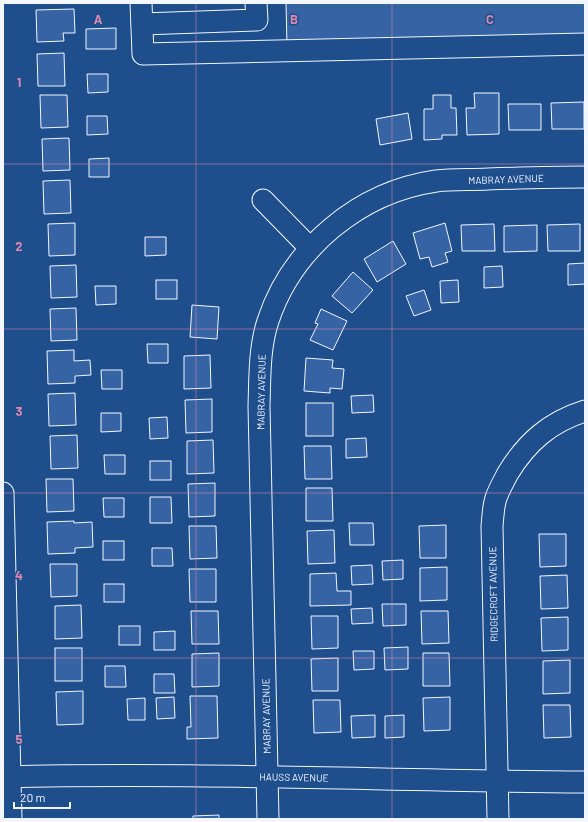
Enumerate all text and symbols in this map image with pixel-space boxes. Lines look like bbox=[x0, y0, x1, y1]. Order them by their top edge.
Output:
text: A bbox=[94, 11, 103, 27]
text: B bbox=[290, 11, 298, 27]
text: C bbox=[486, 11, 494, 27]
text: 1 bbox=[17, 74, 21, 90]
street label: MABRAY AVENUE bbox=[468, 172, 544, 186]
text: 2 bbox=[15, 238, 23, 254]
street label: MABRAY AVENUE bbox=[254, 354, 268, 430]
text: 3 bbox=[15, 403, 23, 419]
street label: RIDGECROFT AVENUE bbox=[486, 546, 500, 642]
text: 4 bbox=[15, 567, 23, 583]
street label: MABRAY AVENUE bbox=[259, 678, 273, 754]
text: 5 bbox=[15, 731, 23, 747]
street label: HAUSS AVENUE bbox=[259, 770, 329, 784]
scale bar bbox=[14, 784, 70, 810]
text: 20 m bbox=[20, 790, 46, 804]

